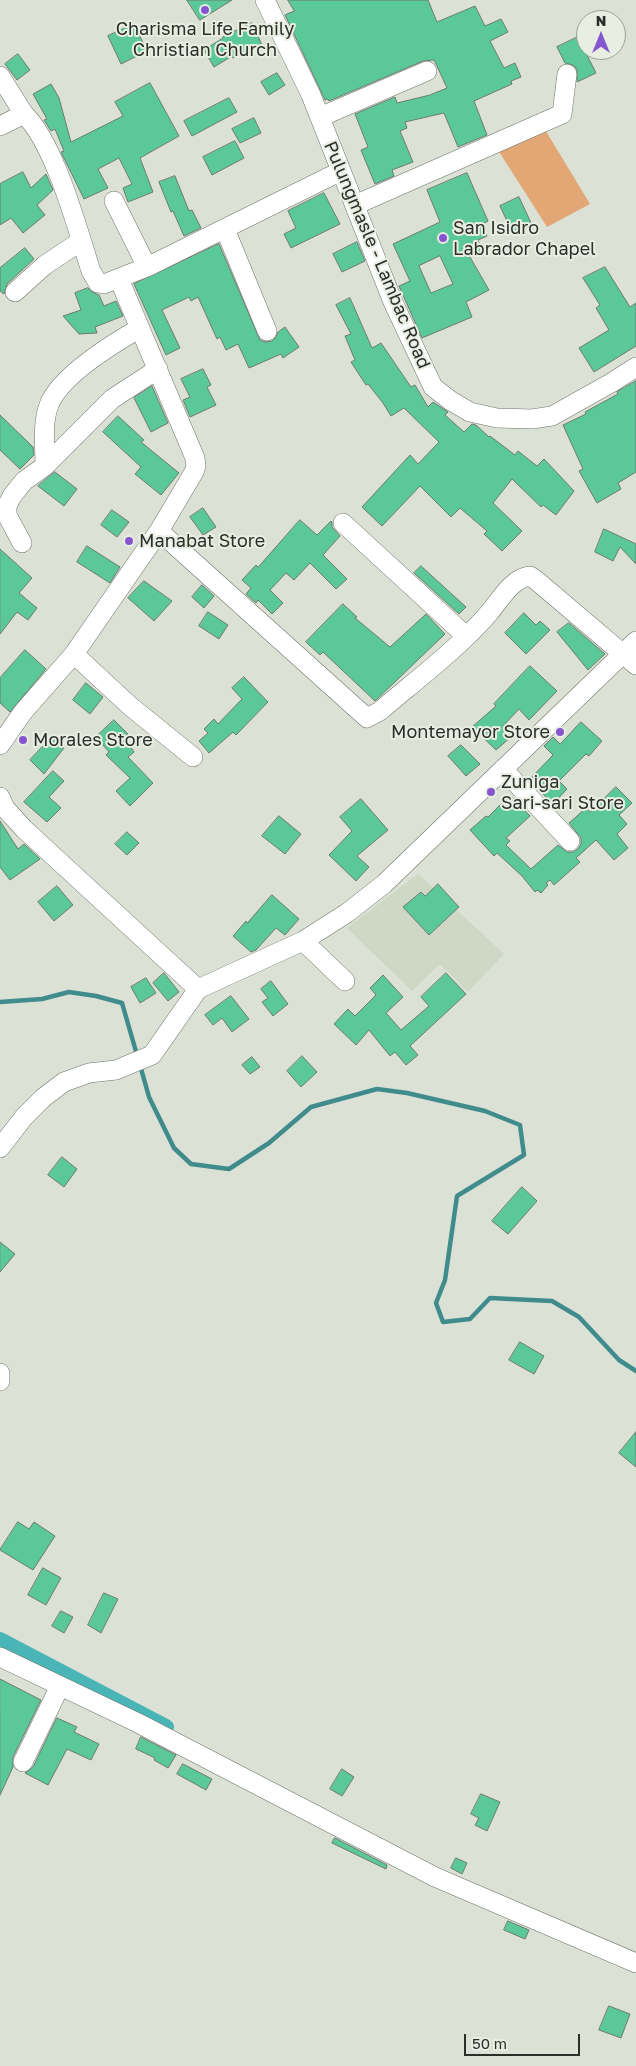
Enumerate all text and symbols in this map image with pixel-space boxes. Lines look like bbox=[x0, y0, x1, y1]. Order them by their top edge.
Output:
marker: Charisma Life Family Christian Church bbox=[199, 4, 211, 16]
north arrow bbox=[576, 10, 626, 60]
text: N bbox=[596, 12, 606, 29]
place label: Charisma Life Family Christian Church bbox=[116, 18, 294, 60]
street label: Pulungmasle - Lambac Road bbox=[319, 138, 435, 372]
place label: San Isidro Labrador Chapel bbox=[453, 217, 596, 260]
marker: San Isidro Labrador Chapel bbox=[437, 232, 449, 244]
place label: Manabat Store bbox=[139, 530, 265, 552]
marker: Manabat Store bbox=[123, 535, 135, 547]
place label: Montemayor Store bbox=[391, 721, 550, 743]
marker: Montemayor Store bbox=[554, 726, 566, 738]
place label: Morales Store bbox=[33, 729, 153, 751]
marker: Morales Store bbox=[17, 734, 29, 746]
place label: Zuniga Sari-sari Store bbox=[501, 771, 624, 814]
marker: Zuniga Sari-sari Store bbox=[485, 786, 497, 798]
scale bar bbox=[466, 2024, 582, 2056]
text: 50 m bbox=[472, 2034, 507, 2052]

